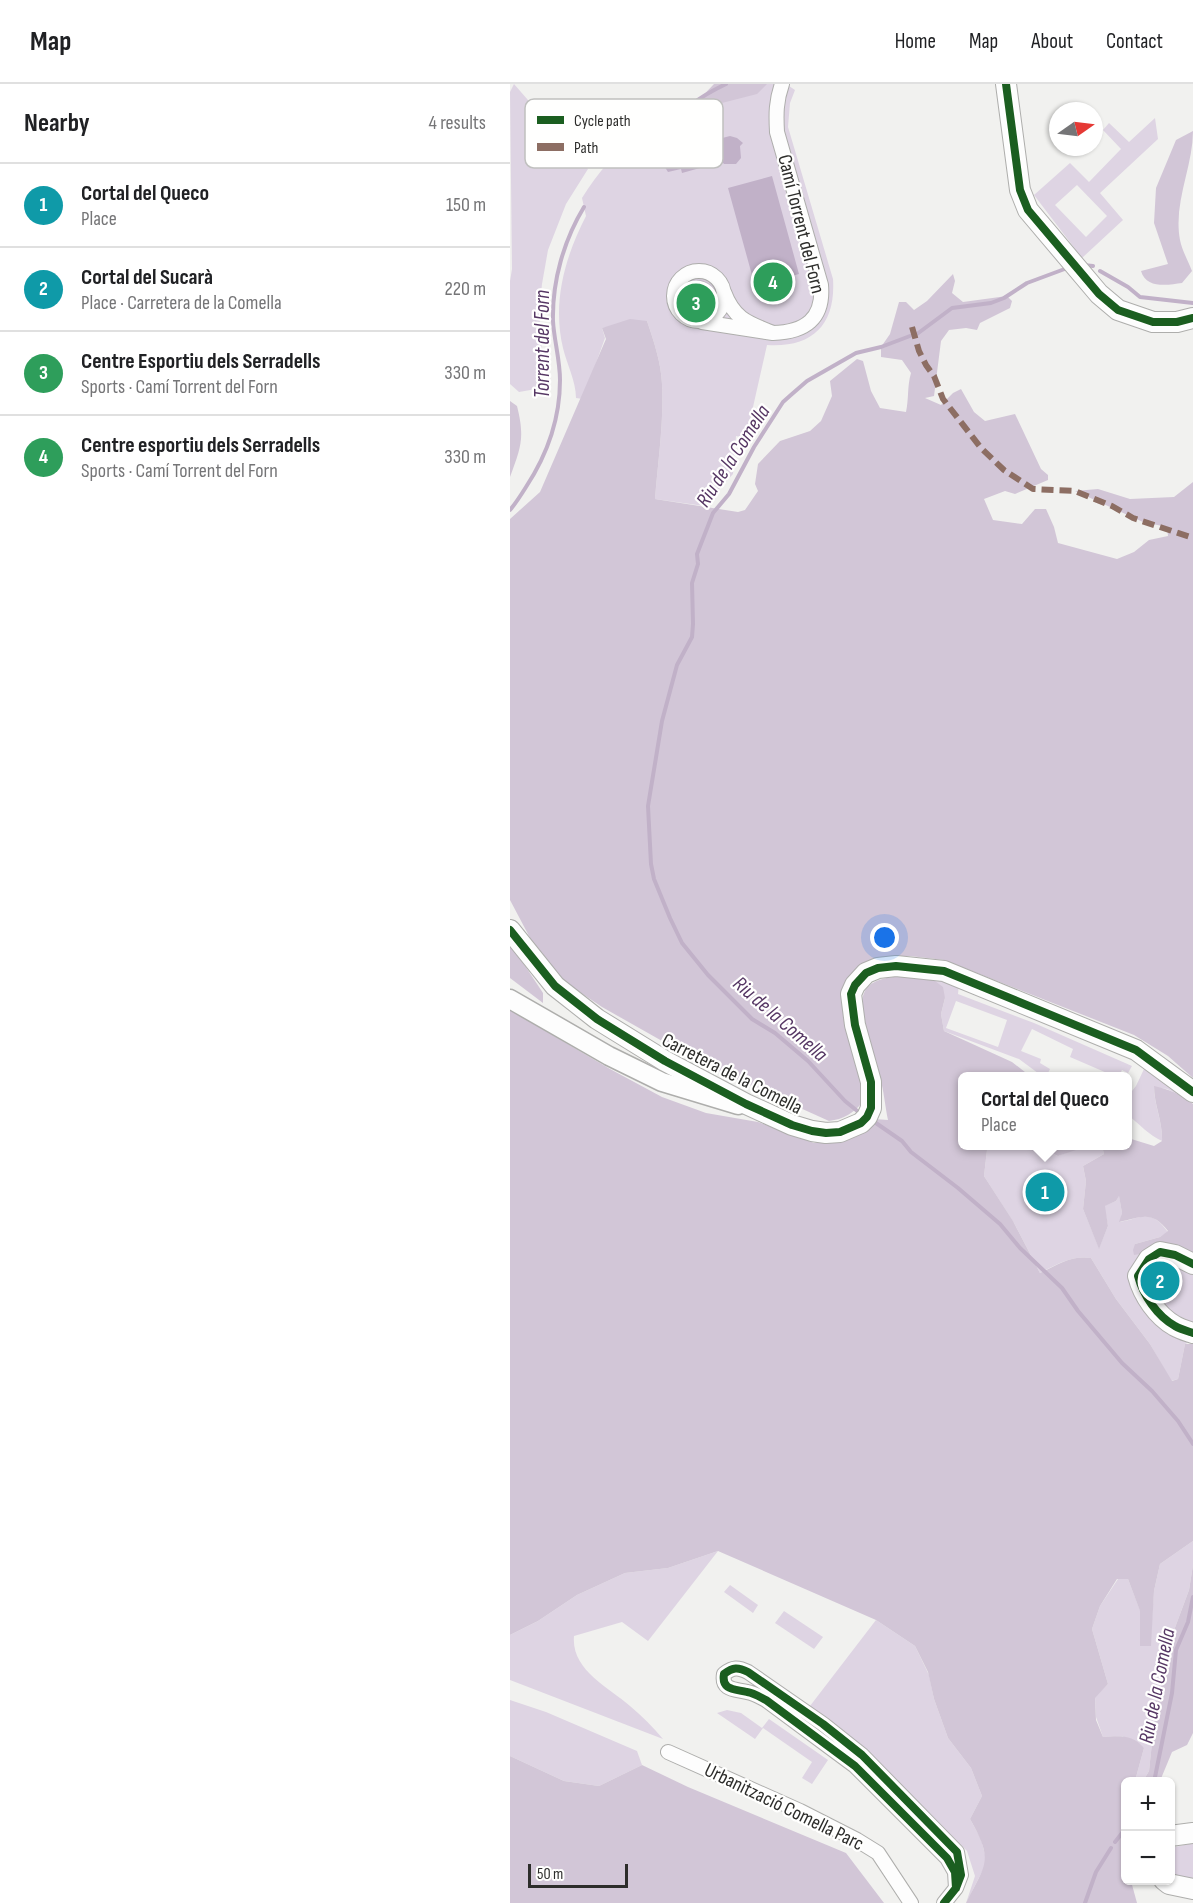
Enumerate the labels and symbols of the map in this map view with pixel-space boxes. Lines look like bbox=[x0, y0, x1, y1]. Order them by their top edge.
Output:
legend bbox=[525, 99, 723, 168]
north arrow bbox=[1049, 102, 1103, 156]
text: Cycle path bbox=[574, 112, 631, 131]
text: Path bbox=[574, 139, 598, 158]
street label: Camí Torrent del Forn bbox=[772, 152, 830, 296]
pin: 4 bbox=[754, 260, 792, 304]
pin: 3 bbox=[676, 280, 716, 326]
water label: Torrent del Forn bbox=[530, 290, 555, 398]
water label: Riu de la Comella bbox=[691, 400, 776, 512]
your location bbox=[870, 923, 899, 952]
water label: Riu de la Comella bbox=[728, 971, 833, 1067]
street label: Carretera de la Comella bbox=[658, 1028, 806, 1120]
pin: 1 bbox=[1026, 1170, 1064, 1214]
pin: 2 bbox=[1140, 1258, 1180, 1304]
water label: Riu de la Comella bbox=[1134, 1626, 1181, 1746]
street label: Urbanització Comella Parc bbox=[700, 1758, 868, 1856]
scale bar bbox=[528, 1861, 628, 1888]

